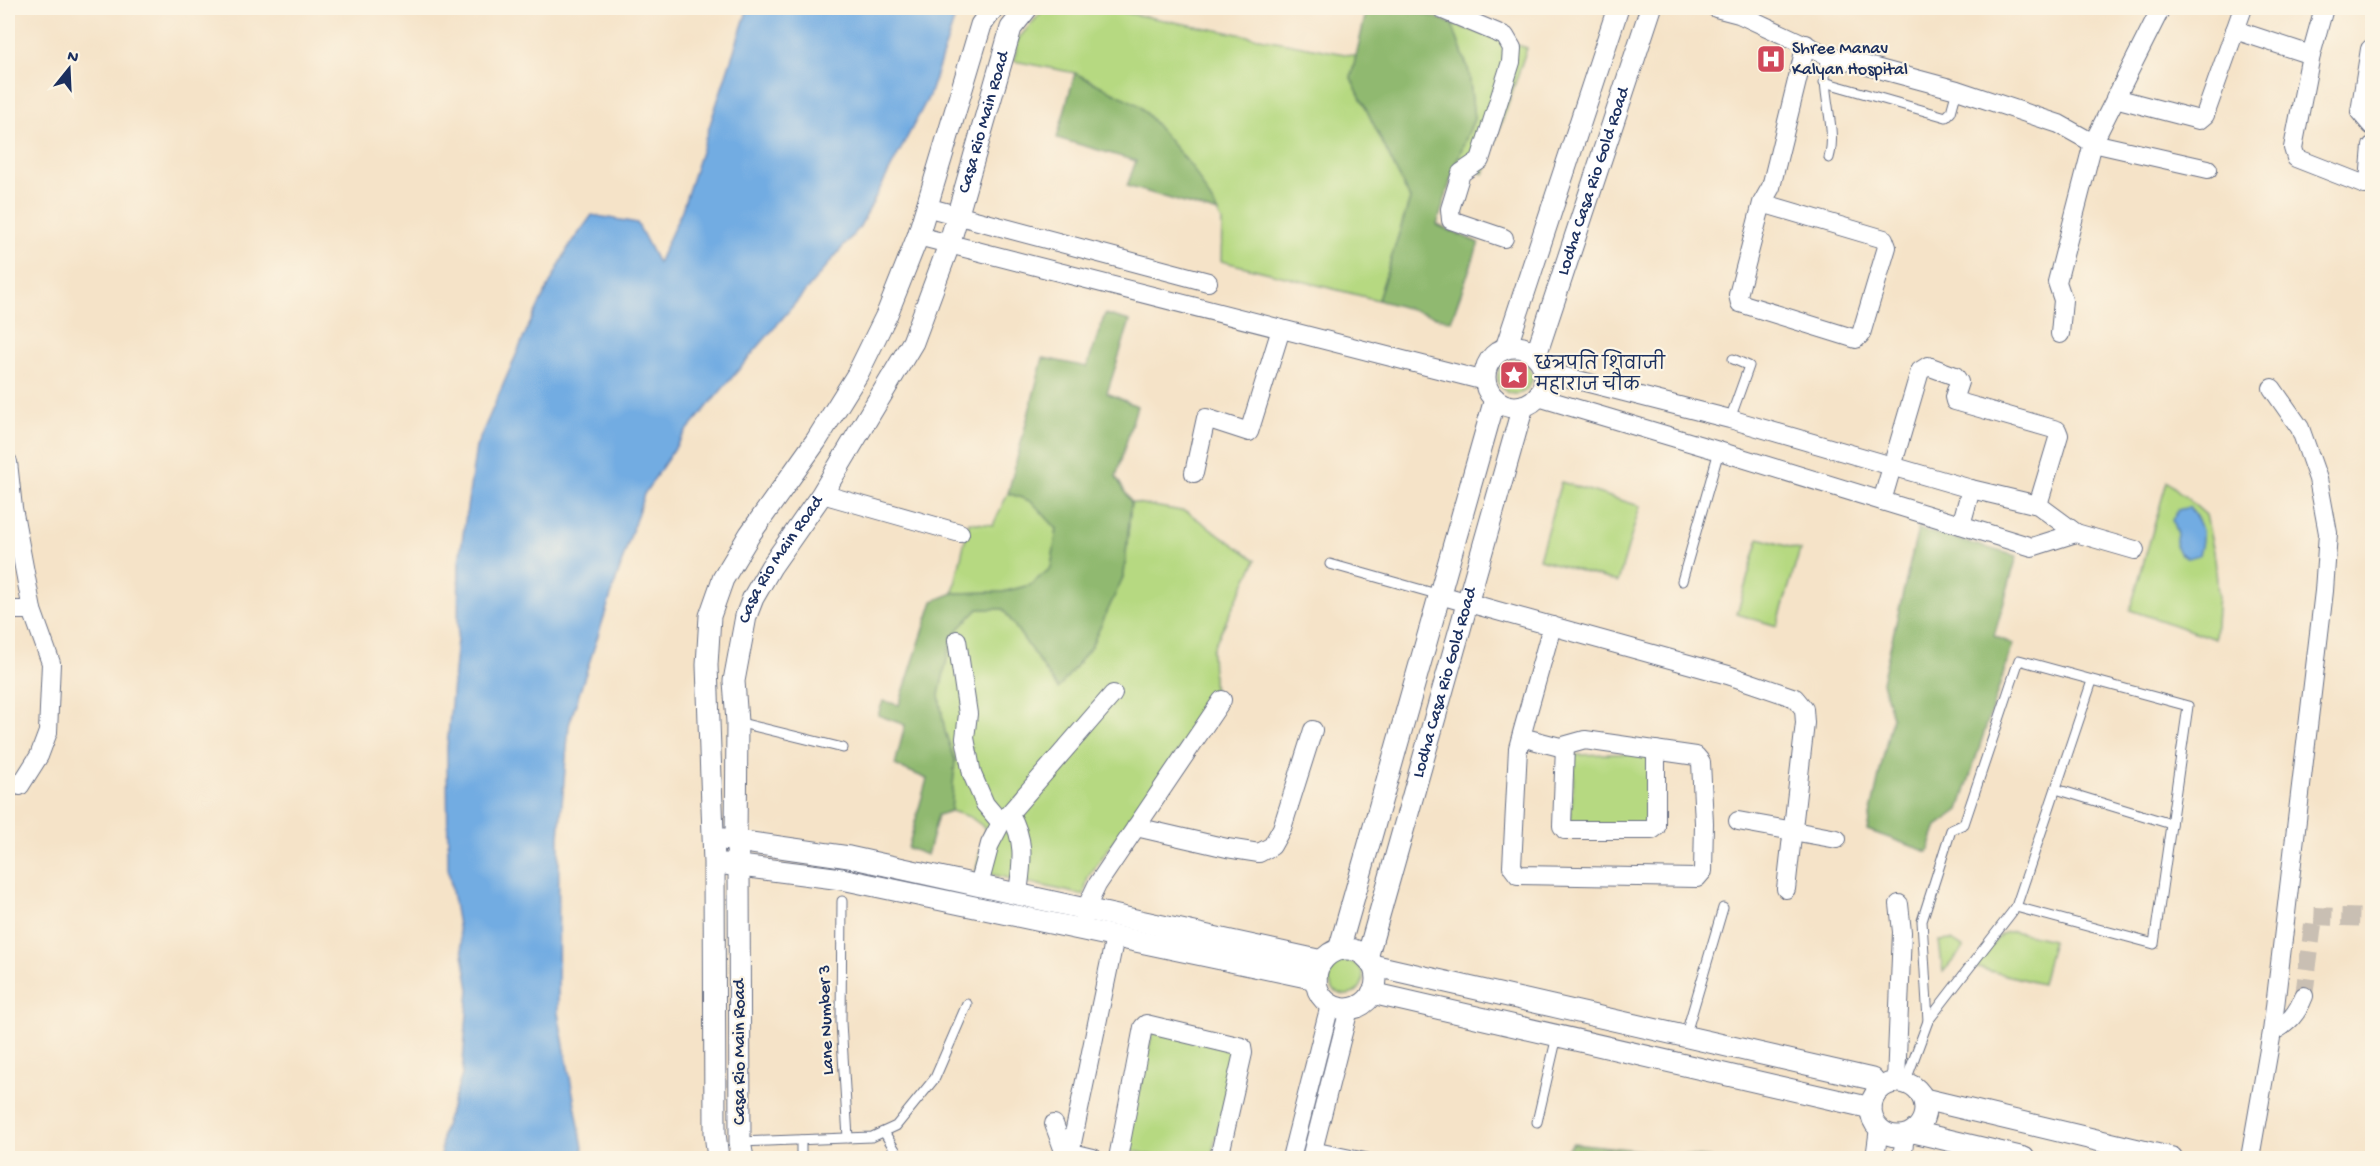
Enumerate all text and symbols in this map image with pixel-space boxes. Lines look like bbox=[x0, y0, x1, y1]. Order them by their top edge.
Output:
north arrow bbox=[39, 39, 99, 99]
place label: Shree Manav Kalyan Hospital bbox=[1792, 39, 1908, 81]
hospital icon: Shree Manav Kalyan Hospital bbox=[1755, 43, 1787, 75]
text: N bbox=[65, 47, 81, 69]
street label: Casa Rio Main Road bbox=[954, 48, 1015, 196]
street label: Lodha Casa Rio Gold Road bbox=[1553, 83, 1635, 278]
place label: छत्रपति शिवाजी महाराज चौक bbox=[1534, 349, 1666, 397]
place icon: छत्रपति शिवाजी महाराज चौक bbox=[1498, 359, 1530, 391]
street label: Casa Rio Main Road bbox=[734, 491, 829, 625]
street label: Lodha Casa Rio Gold Road bbox=[1408, 584, 1482, 780]
street label: Lane Number 3 bbox=[815, 964, 839, 1076]
street label: Casa Rio Main Road bbox=[730, 978, 751, 1125]

